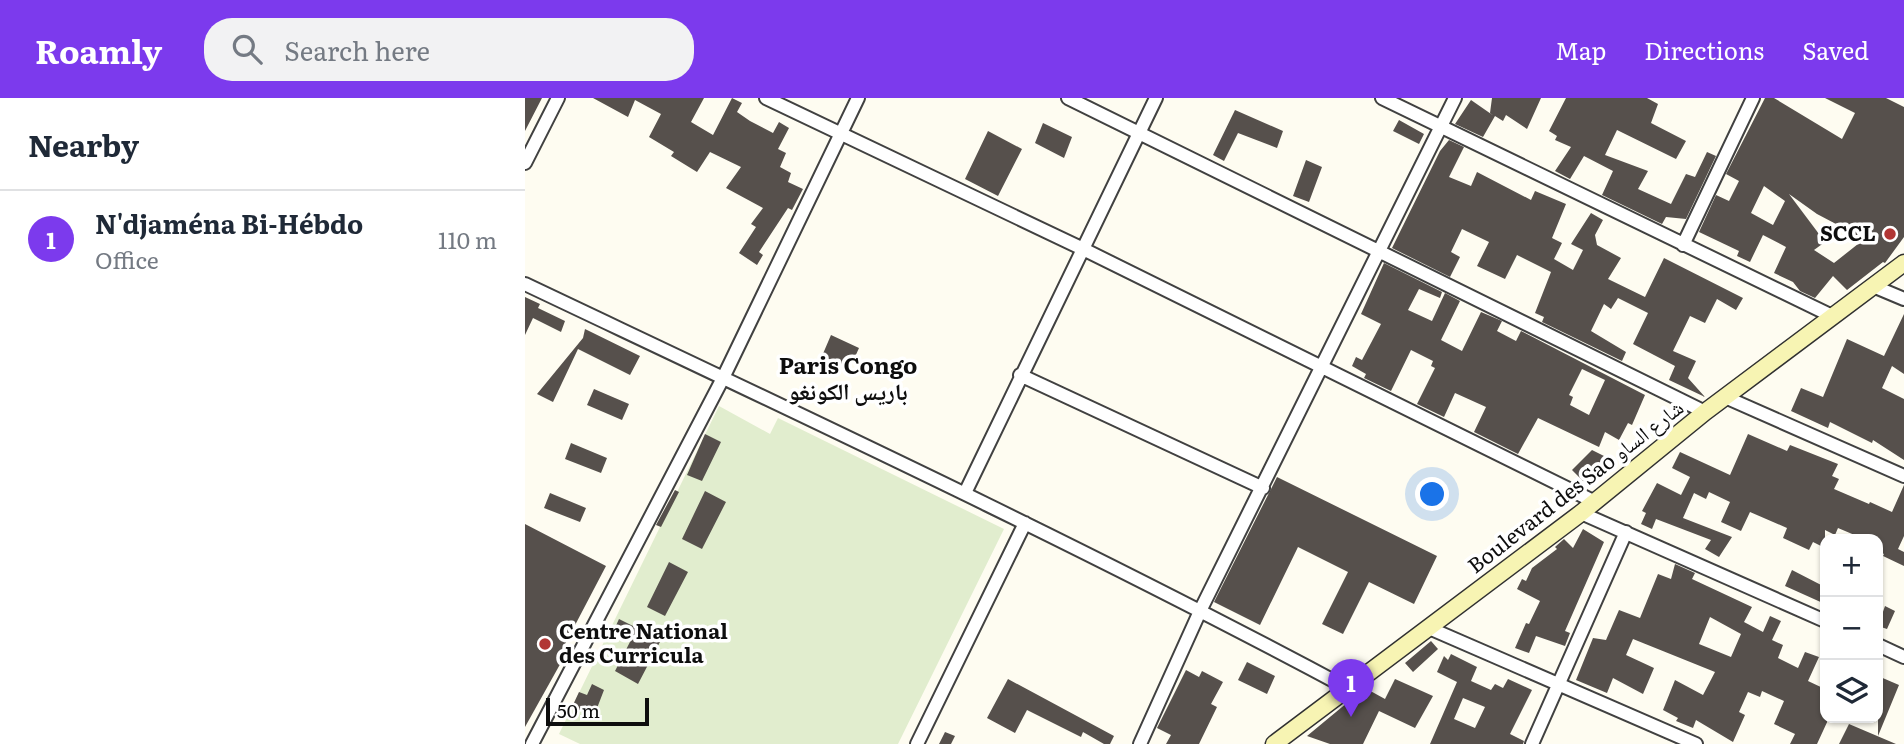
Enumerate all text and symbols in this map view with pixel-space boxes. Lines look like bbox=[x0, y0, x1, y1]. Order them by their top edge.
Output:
search box bbox=[204, 18, 694, 81]
text: Roamly bbox=[35, 25, 162, 74]
icon: search bbox=[228, 30, 266, 68]
text: Search here bbox=[284, 30, 430, 69]
text: Map bbox=[1555, 32, 1606, 67]
text: Directions bbox=[1644, 32, 1764, 67]
text: Saved bbox=[1802, 32, 1869, 67]
text: Nearby bbox=[28, 122, 139, 166]
text: N'djaména Bi-Hébdo bbox=[95, 203, 363, 242]
place label: SCCL bbox=[1820, 216, 1876, 247]
text: 1 bbox=[46, 222, 56, 256]
text: 110 m bbox=[438, 222, 497, 256]
marker: SCCL bbox=[1882, 226, 1898, 242]
text: Office bbox=[95, 242, 159, 276]
district label: Paris Congo باريس الكونغو bbox=[779, 347, 917, 407]
street label: Boulevard des Sao شارع الساو bbox=[1460, 391, 1689, 579]
your location bbox=[1415, 477, 1449, 511]
map controls bbox=[1820, 534, 1883, 723]
button: + bbox=[1820, 534, 1883, 597]
button: − bbox=[1820, 597, 1883, 660]
place label: Centre National des Curricula bbox=[559, 614, 728, 669]
marker: Centre National des Curricula bbox=[537, 636, 553, 652]
pin: 1 bbox=[1328, 659, 1374, 717]
button: layers bbox=[1820, 660, 1883, 723]
scale bar bbox=[546, 695, 649, 727]
text: 50 m bbox=[557, 696, 600, 724]

